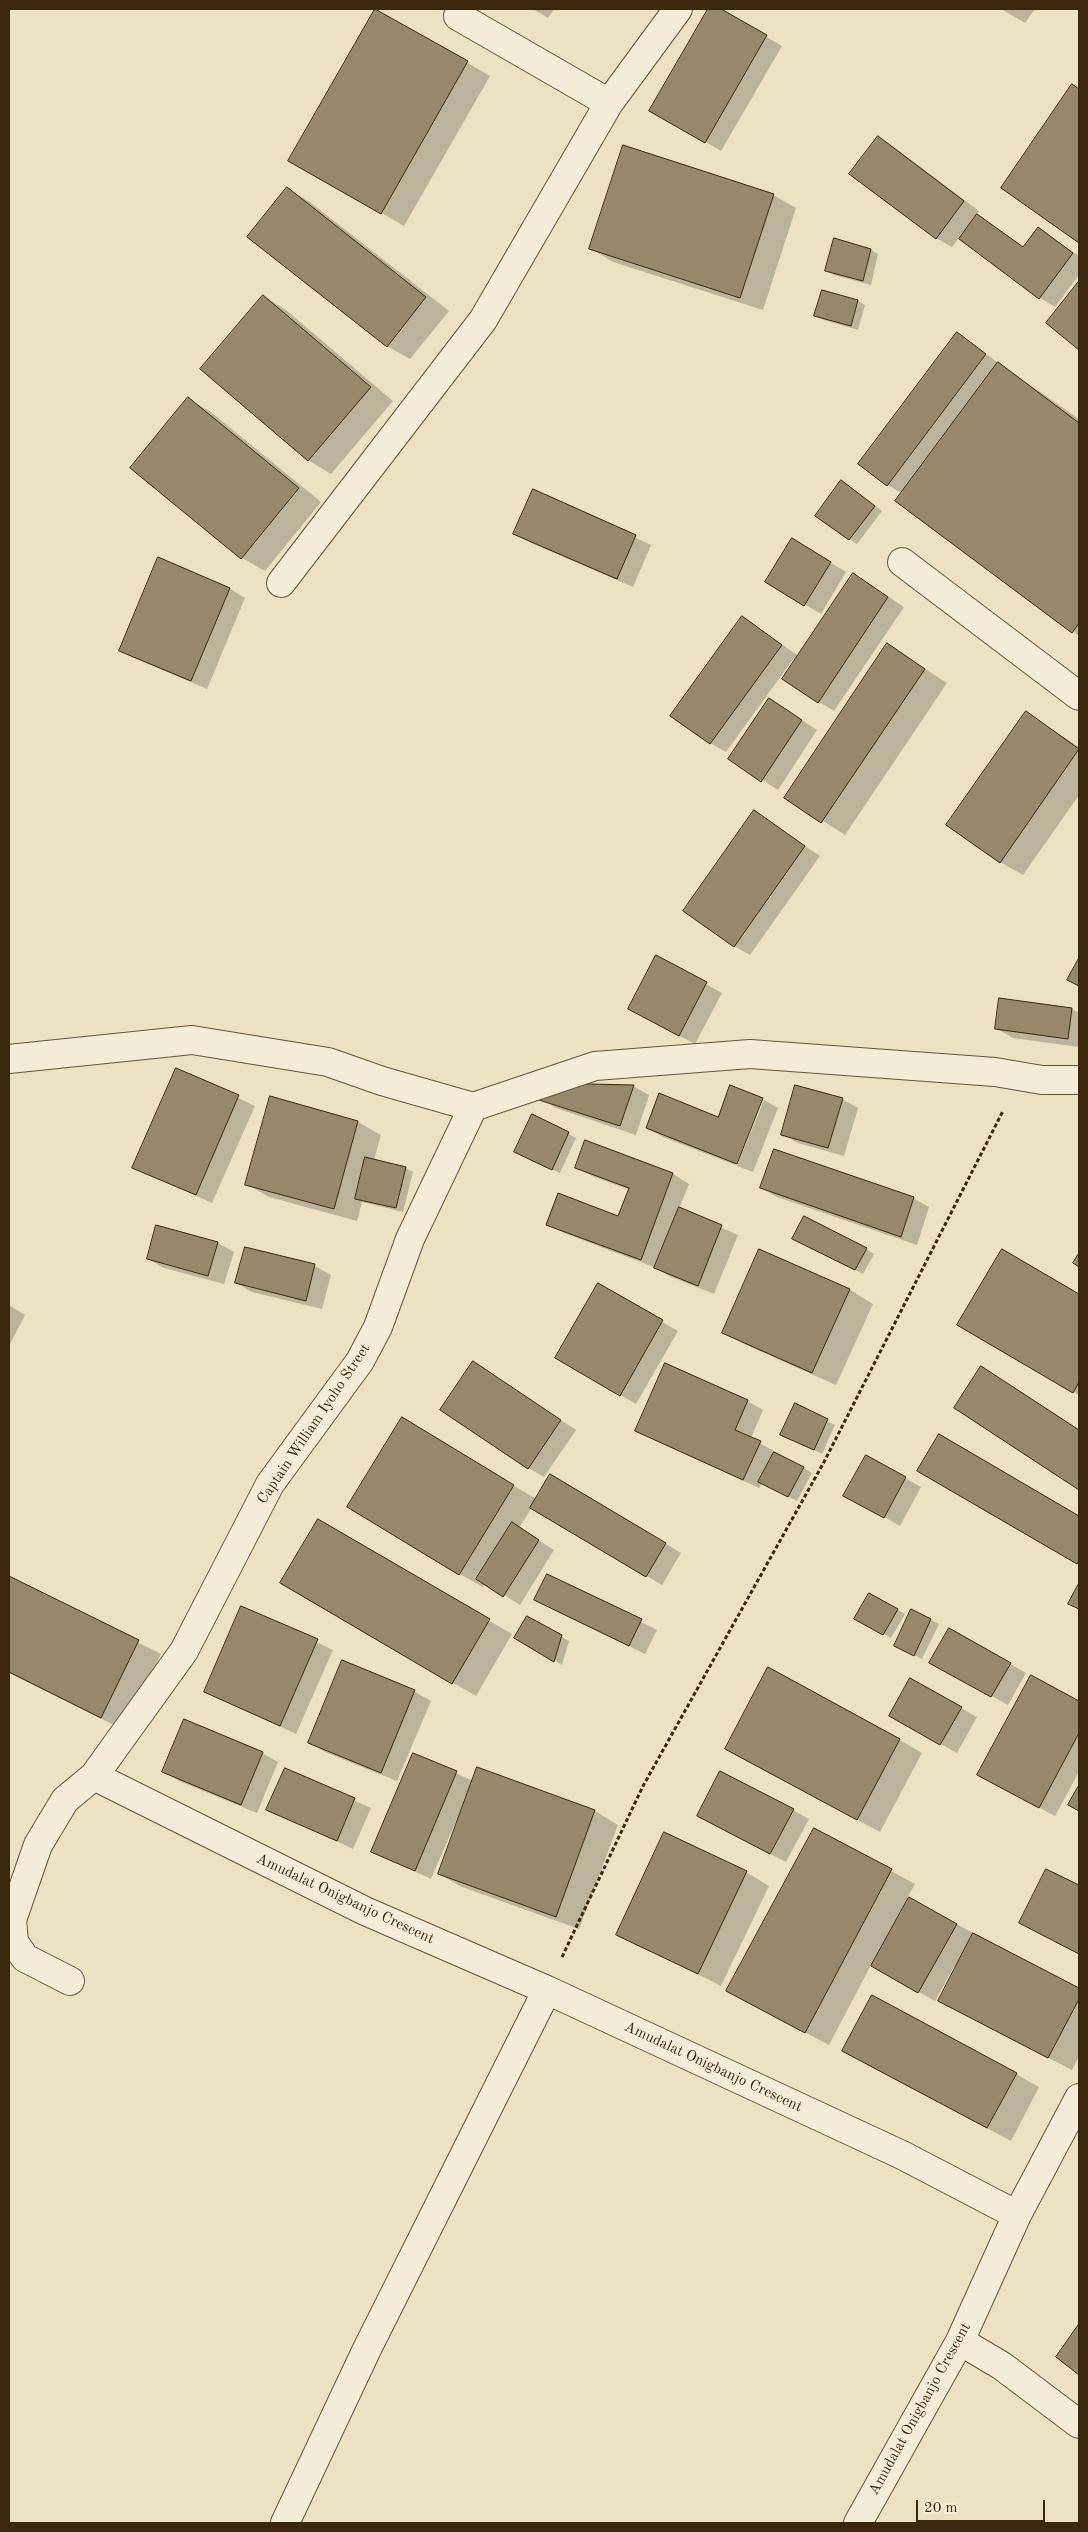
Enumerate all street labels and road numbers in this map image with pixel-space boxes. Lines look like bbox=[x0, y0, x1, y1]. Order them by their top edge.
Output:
street label: Captain William Iyoho Street bbox=[254, 1340, 374, 1508]
street label: Amudalat Onigbanjo Crescent bbox=[253, 1850, 437, 1948]
street label: Amudalat Onigbanjo Crescent bbox=[621, 2018, 805, 2116]
street label: Amudalat Onigbanjo Crescent bbox=[865, 2320, 975, 2498]

